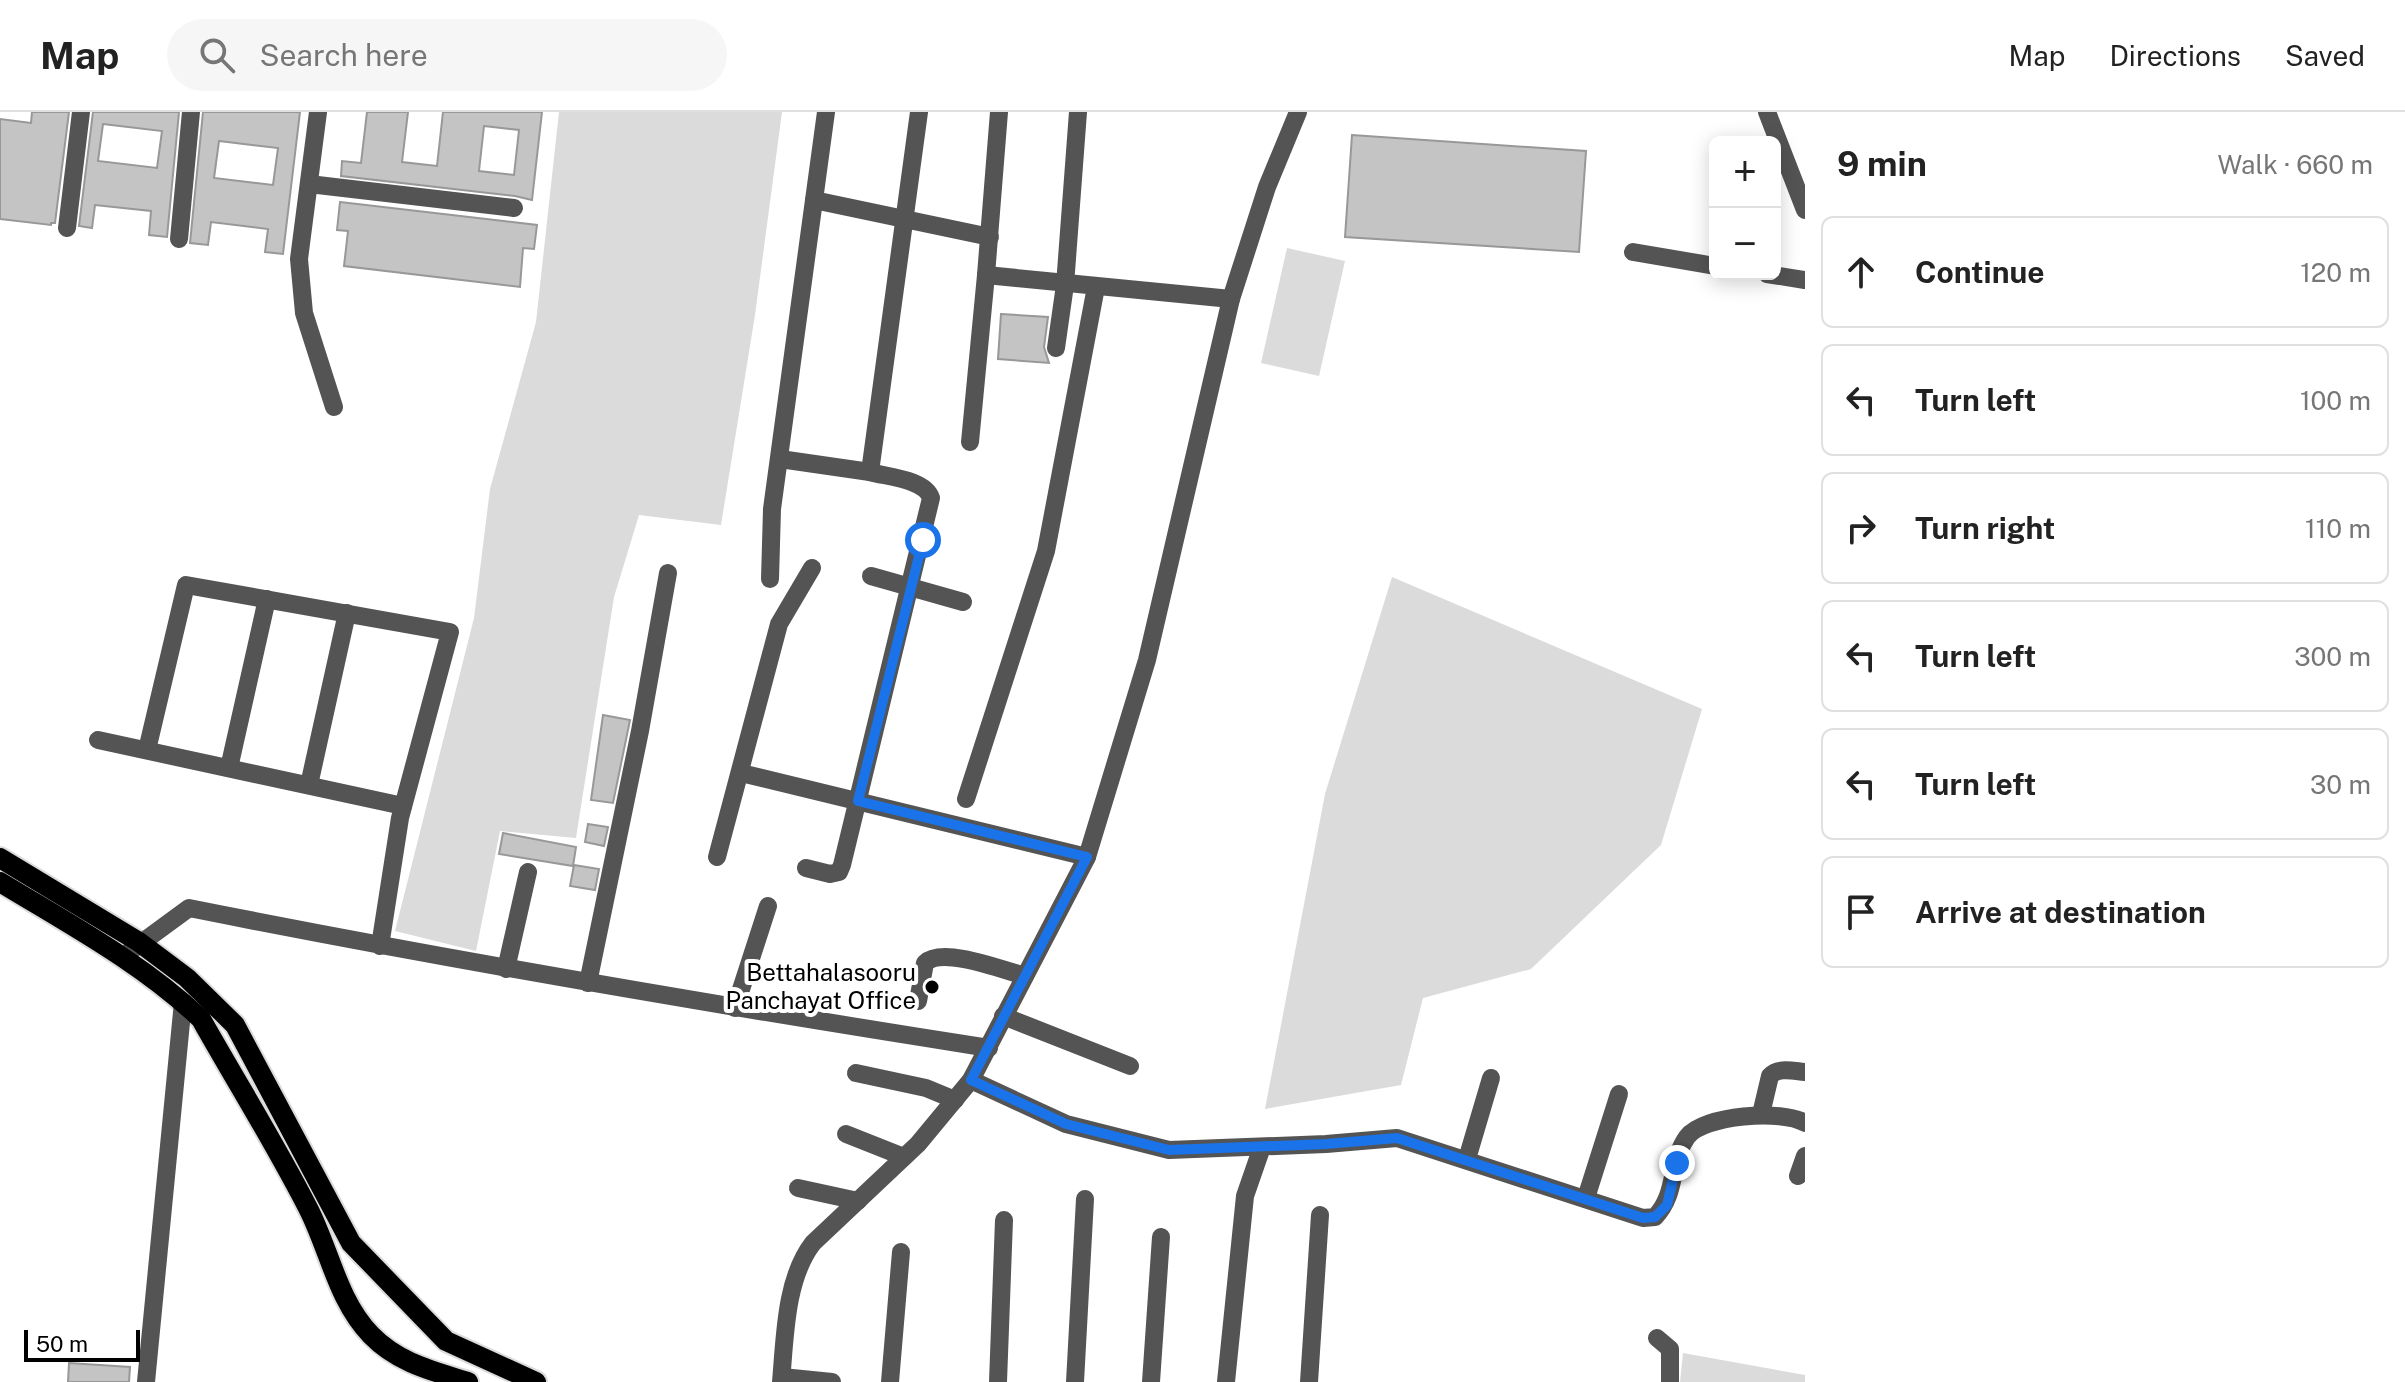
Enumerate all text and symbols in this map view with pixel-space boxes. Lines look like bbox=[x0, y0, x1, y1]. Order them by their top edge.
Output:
search box bbox=[167, 19, 727, 91]
text: Map bbox=[40, 33, 119, 78]
icon: search bbox=[195, 33, 239, 77]
text: Search here bbox=[259, 37, 428, 73]
text: Map bbox=[2009, 39, 2065, 72]
text: Directions bbox=[2109, 39, 2241, 72]
text: Saved bbox=[2285, 39, 2365, 72]
map controls bbox=[1709, 136, 1781, 280]
button: + bbox=[1709, 136, 1781, 208]
text: 9 min bbox=[1837, 144, 1927, 184]
text: Walk · 660 m bbox=[2217, 149, 2373, 180]
button: − bbox=[1709, 208, 1781, 280]
icon: ahead bbox=[1839, 250, 1883, 294]
text: Continue bbox=[1915, 254, 2045, 290]
text: 120 m bbox=[2300, 257, 2371, 288]
icon: left bbox=[1839, 378, 1883, 422]
text: Turn left bbox=[1915, 382, 2036, 418]
text: 100 m bbox=[2300, 385, 2371, 416]
icon: right bbox=[1839, 506, 1883, 550]
text: Turn right bbox=[1915, 510, 2055, 546]
text: 110 m bbox=[2305, 513, 2371, 544]
route start bbox=[905, 522, 941, 558]
icon: left bbox=[1839, 634, 1883, 678]
text: Turn left bbox=[1915, 638, 2036, 674]
text: 300 m bbox=[2294, 641, 2371, 672]
icon: left bbox=[1839, 762, 1883, 806]
text: Turn left bbox=[1915, 766, 2036, 802]
text: 30 m bbox=[2310, 769, 2371, 800]
icon: arrive bbox=[1839, 890, 1883, 934]
text: Arrive at destination bbox=[1915, 894, 2206, 930]
place label: Bettahalasooru Panchayat Office bbox=[725, 958, 916, 1014]
marker: Bettahalasooru Panchayat Office bbox=[923, 978, 941, 996]
route end bbox=[1659, 1145, 1695, 1181]
scale bar bbox=[24, 1326, 140, 1362]
text: 50 m bbox=[36, 1331, 88, 1357]

